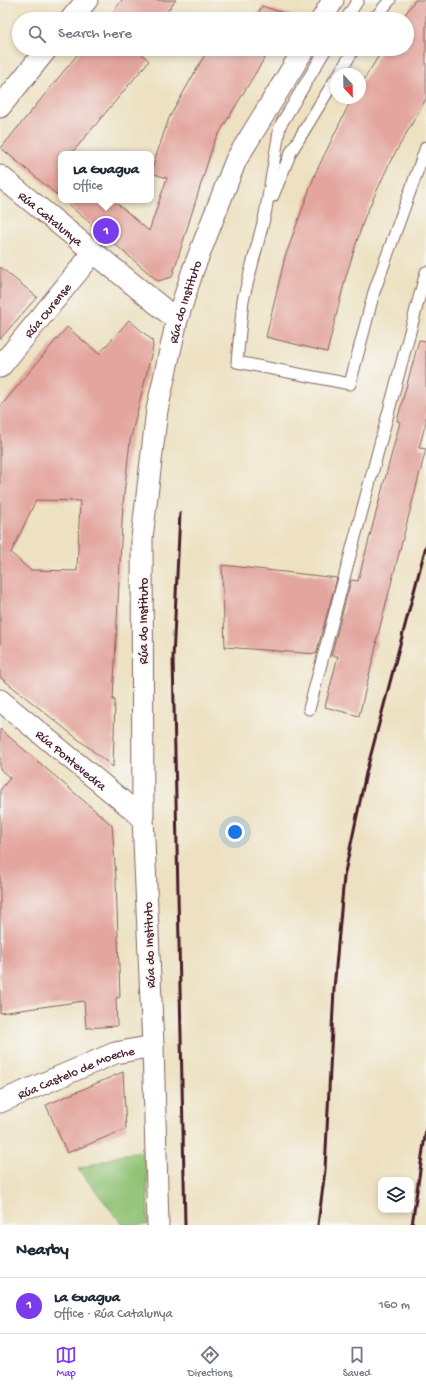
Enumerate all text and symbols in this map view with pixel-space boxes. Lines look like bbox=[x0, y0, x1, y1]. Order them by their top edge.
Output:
search box bbox=[12, 12, 414, 56]
icon: search bbox=[26, 23, 48, 45]
text: Search here bbox=[58, 25, 132, 43]
north arrow bbox=[330, 68, 366, 104]
popup bbox=[58, 151, 154, 203]
text: La Guagua bbox=[73, 161, 139, 179]
text: Office bbox=[73, 179, 103, 194]
street label: Rúa Catalunya bbox=[14, 189, 86, 251]
pin: 1 bbox=[93, 216, 119, 246]
street label: Rúa do Instituto bbox=[167, 258, 206, 345]
street label: Rúa Ourense bbox=[22, 281, 76, 342]
street label: Rúa do Instituto bbox=[137, 578, 152, 664]
street label: Rúa Pontevedra bbox=[32, 728, 109, 795]
your location bbox=[225, 822, 245, 842]
street label: Rúa do Instituto bbox=[141, 901, 160, 988]
street label: Rúa Castelo de Moeche bbox=[16, 1044, 136, 1104]
map controls bbox=[378, 1177, 414, 1213]
button: layers bbox=[378, 1177, 414, 1213]
text: Nearby bbox=[16, 1241, 69, 1261]
text: La Guagua bbox=[54, 1289, 120, 1307]
text: 1 bbox=[26, 1298, 32, 1313]
text: 160 m bbox=[378, 1298, 410, 1313]
text: Office · Rúa Catalunya bbox=[54, 1307, 173, 1322]
tab: Map bbox=[55, 1344, 77, 1380]
tab: Directions bbox=[188, 1344, 232, 1380]
tab: Saved bbox=[343, 1344, 371, 1380]

